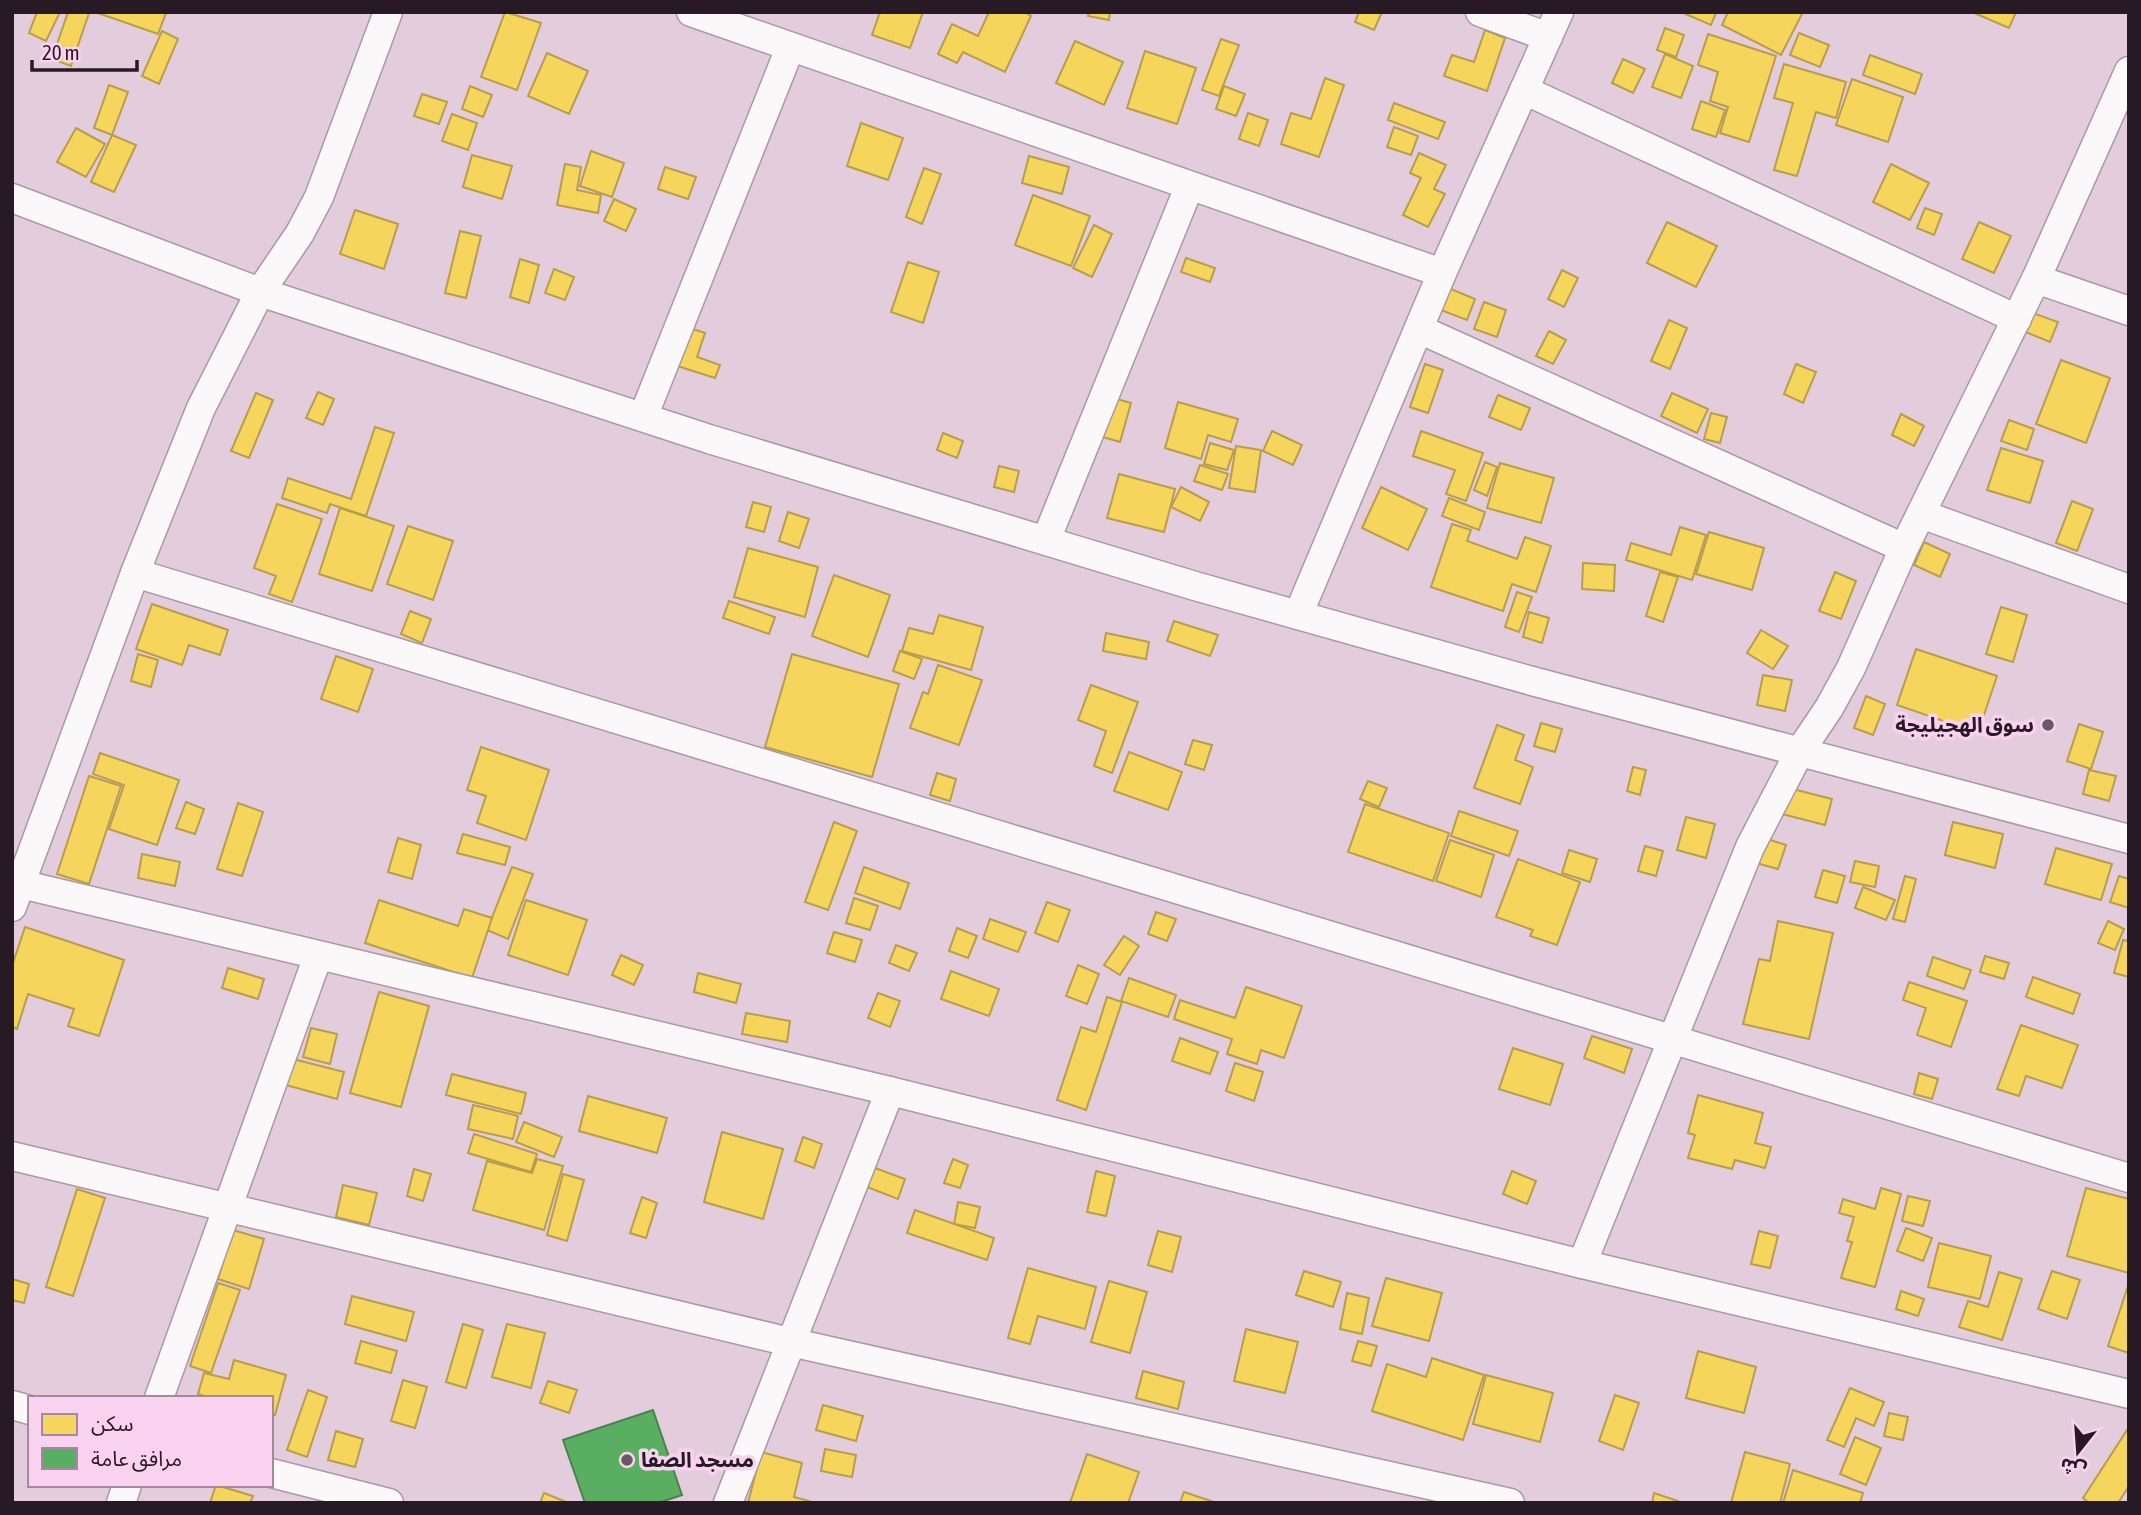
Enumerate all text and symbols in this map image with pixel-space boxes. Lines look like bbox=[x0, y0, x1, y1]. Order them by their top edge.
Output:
scale bar bbox=[32, 28, 136, 72]
text: 20 m bbox=[42, 40, 80, 64]
place label: سوق الهجيليجة bbox=[1895, 712, 2034, 737]
marker: سوق الهجيليجة bbox=[2040, 717, 2056, 733]
legend bbox=[28, 1396, 273, 1487]
text: سكن bbox=[91, 1411, 133, 1436]
north arrow bbox=[2043, 1417, 2113, 1487]
text: مرافق عامة bbox=[91, 1446, 182, 1472]
place label: مسجد الصفا bbox=[641, 1447, 754, 1472]
marker: مسجد الصفا bbox=[619, 1452, 635, 1468]
text: ش bbox=[2057, 1454, 2089, 1483]

